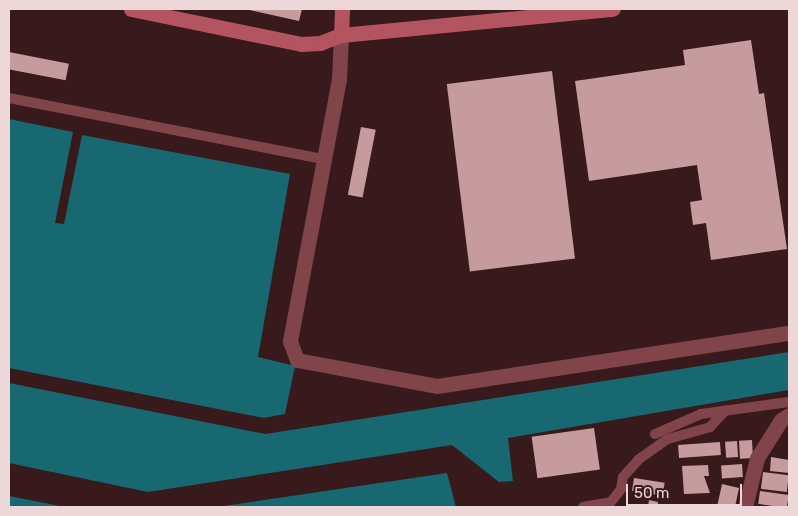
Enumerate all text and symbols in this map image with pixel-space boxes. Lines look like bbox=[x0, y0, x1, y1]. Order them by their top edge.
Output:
scale bar bbox=[628, 474, 744, 506]
text: 50 m bbox=[634, 484, 669, 502]

